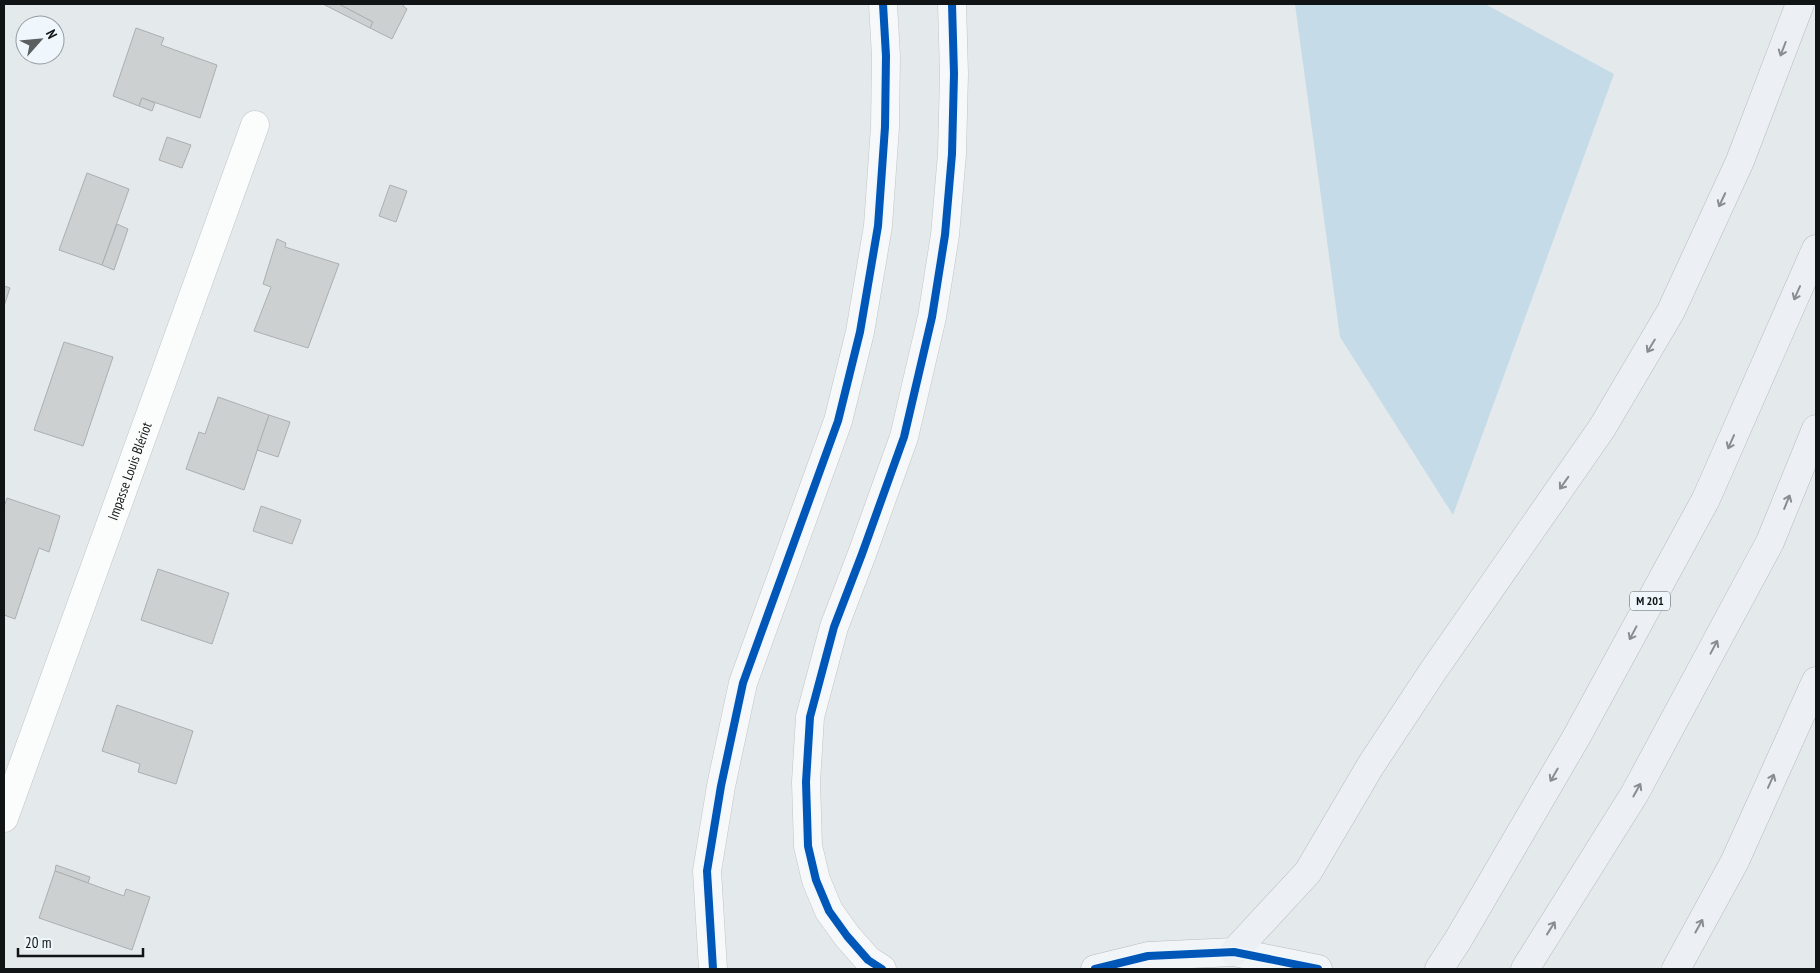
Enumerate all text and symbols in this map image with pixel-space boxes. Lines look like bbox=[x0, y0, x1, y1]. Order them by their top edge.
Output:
north arrow bbox=[15, 15, 65, 65]
text: N bbox=[42, 27, 61, 42]
one-way arrow bbox=[1778, 41, 1787, 56]
one-way arrow bbox=[1717, 192, 1726, 207]
one-way arrow bbox=[1791, 285, 1801, 300]
one-way arrow bbox=[1645, 338, 1655, 352]
street label: Impasse Louis Blériot bbox=[104, 419, 156, 522]
one-way arrow bbox=[1725, 434, 1735, 449]
one-way arrow bbox=[1559, 476, 1569, 490]
one-way arrow bbox=[1782, 495, 1792, 510]
road number: M 201 bbox=[1630, 592, 1670, 610]
one-way arrow bbox=[1628, 625, 1637, 640]
one-way arrow bbox=[1710, 640, 1719, 655]
one-way arrow bbox=[1549, 768, 1559, 782]
one-way arrow bbox=[1767, 774, 1777, 789]
one-way arrow bbox=[1632, 783, 1642, 798]
one-way arrow bbox=[1694, 919, 1704, 934]
one-way arrow bbox=[1546, 921, 1556, 935]
scale bar bbox=[18, 926, 142, 958]
text: 20 m bbox=[25, 933, 51, 952]

